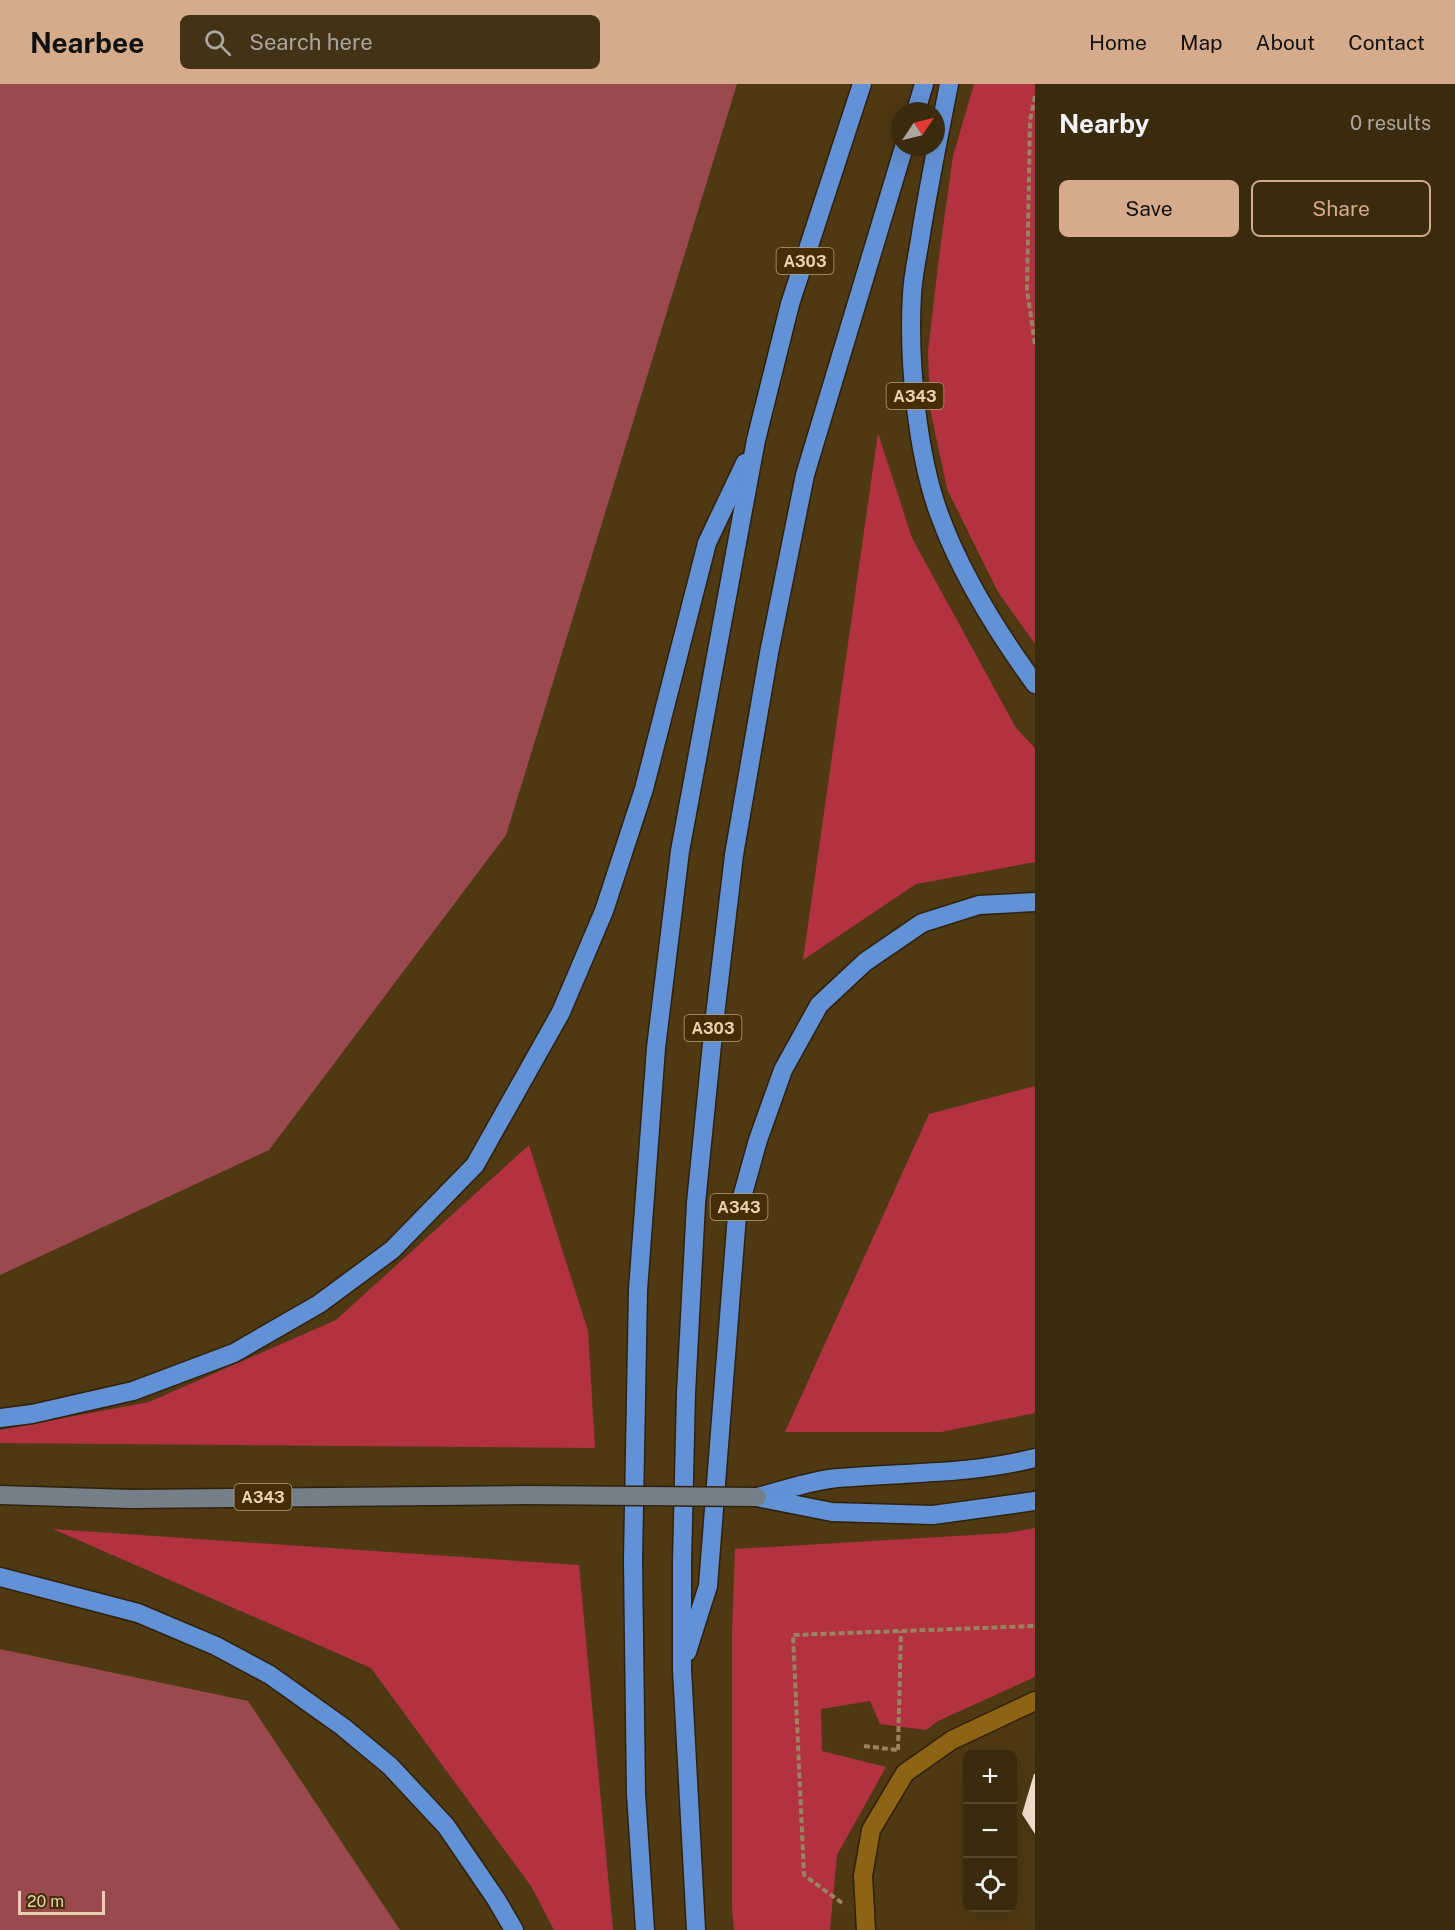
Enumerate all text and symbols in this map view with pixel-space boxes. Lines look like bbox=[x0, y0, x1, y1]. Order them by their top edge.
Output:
search box bbox=[180, 15, 600, 69]
text: Nearbee bbox=[30, 26, 144, 59]
icon: search bbox=[201, 26, 234, 59]
text: Search here bbox=[249, 29, 373, 55]
text: Home bbox=[1089, 30, 1147, 55]
text: Map bbox=[1180, 30, 1223, 55]
text: About bbox=[1256, 30, 1315, 55]
text: Contact bbox=[1348, 30, 1425, 55]
north arrow bbox=[891, 102, 945, 156]
text: Nearby bbox=[1059, 108, 1149, 139]
text: 0 results bbox=[1350, 111, 1431, 135]
button: Save bbox=[1059, 180, 1239, 237]
button: Share bbox=[1251, 180, 1431, 237]
road number: A303 bbox=[776, 248, 834, 274]
road number: A343 bbox=[886, 383, 944, 409]
road number: A303 bbox=[684, 1015, 742, 1041]
road number: A343 bbox=[710, 1194, 768, 1220]
road number: A343 bbox=[234, 1484, 292, 1510]
map controls bbox=[963, 1750, 1017, 1912]
button: + bbox=[963, 1750, 1017, 1804]
button: − bbox=[963, 1804, 1017, 1858]
button: locate bbox=[963, 1858, 1017, 1912]
scale bar bbox=[18, 1888, 105, 1916]
text: 20 m bbox=[27, 1892, 64, 1911]

